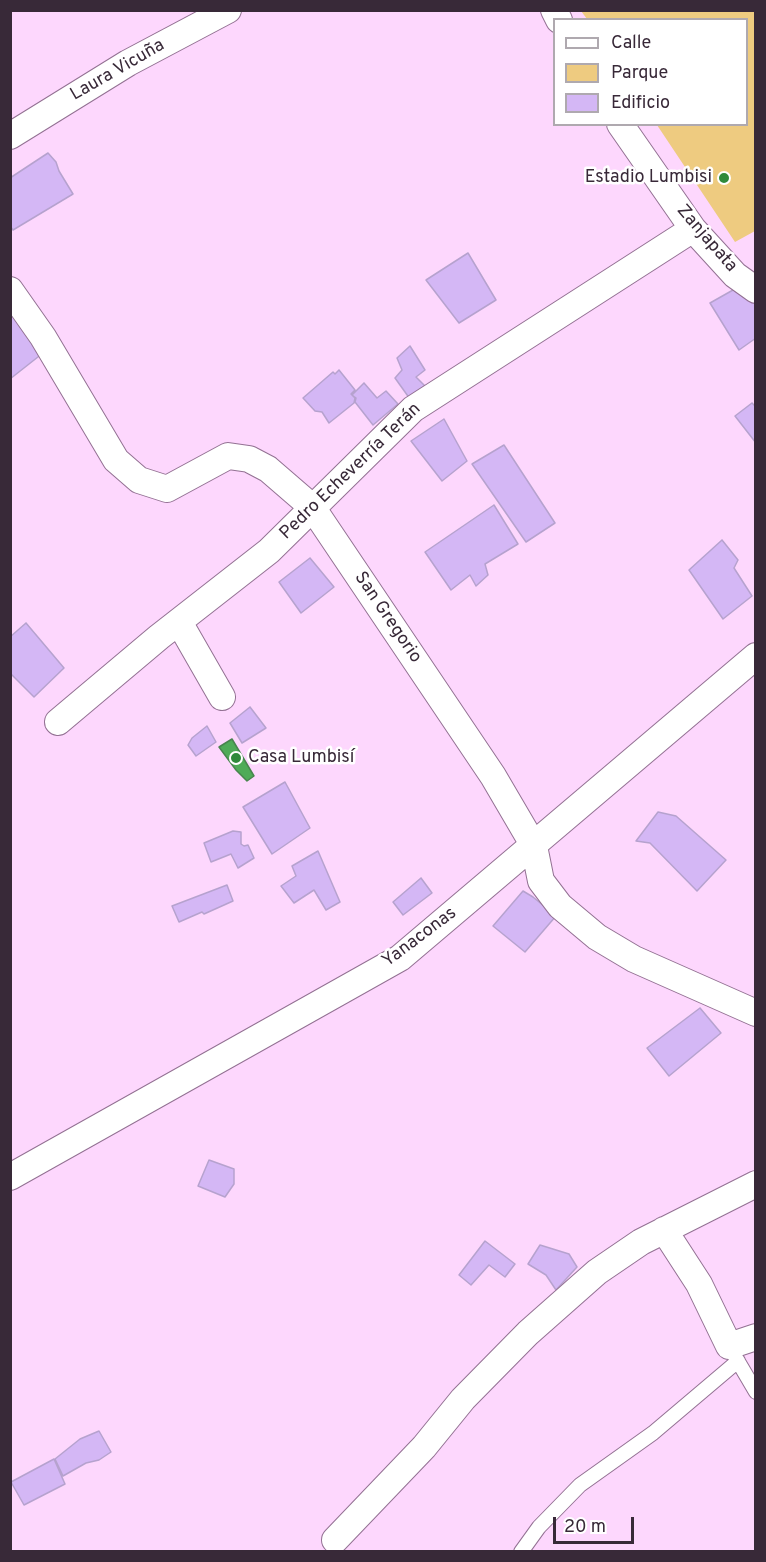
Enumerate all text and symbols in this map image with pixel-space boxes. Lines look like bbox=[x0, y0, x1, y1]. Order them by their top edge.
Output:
legend bbox=[553, 18, 748, 126]
text: Calle bbox=[611, 32, 651, 55]
street label: Laura Vicuña bbox=[67, 35, 169, 107]
text: Parque bbox=[611, 62, 668, 85]
text: Edificio bbox=[611, 92, 670, 115]
place label: Estadio Lumbisi bbox=[585, 167, 712, 189]
marker: Estadio Lumbisi bbox=[717, 171, 731, 185]
street label: Zanjapata bbox=[671, 201, 741, 277]
street label: Pedro Echeverría Terán bbox=[276, 399, 426, 545]
street label: San Gregorio bbox=[349, 568, 425, 668]
place label: Casa Lumbisí bbox=[248, 747, 354, 769]
marker: Casa Lumbisí bbox=[229, 751, 243, 765]
street label: Yanaconas bbox=[379, 903, 461, 973]
scale bar bbox=[556, 1505, 637, 1543]
text: 20 m bbox=[564, 1516, 606, 1539]

